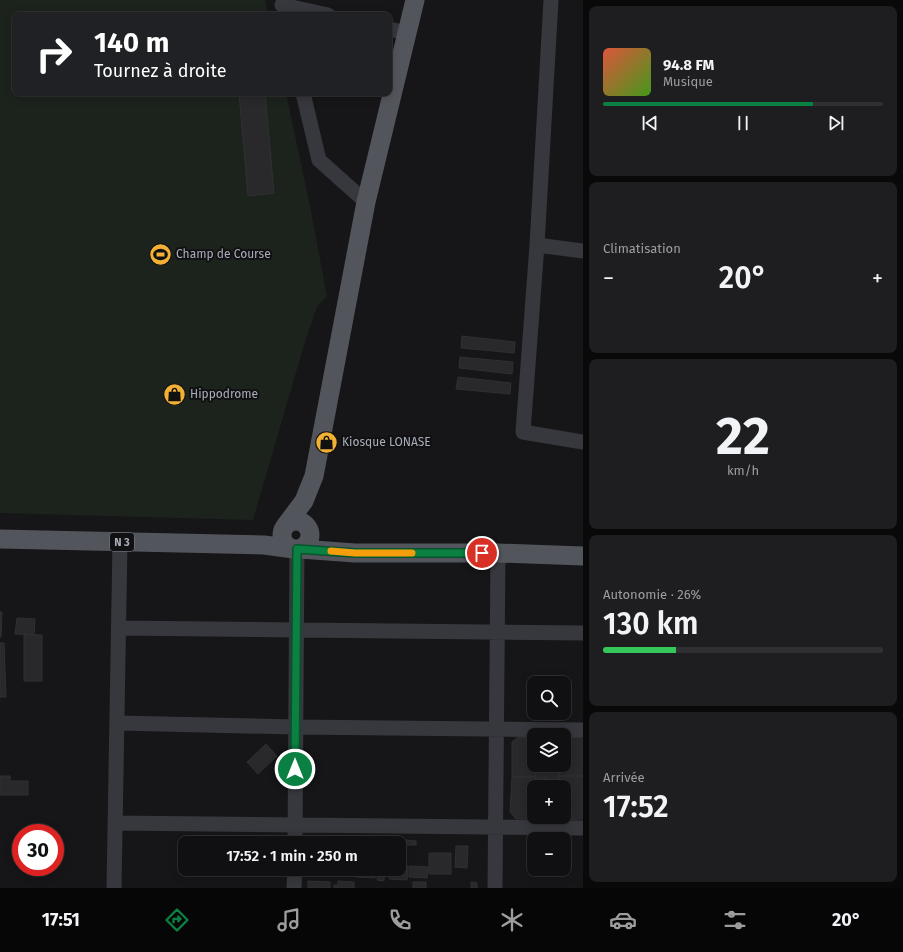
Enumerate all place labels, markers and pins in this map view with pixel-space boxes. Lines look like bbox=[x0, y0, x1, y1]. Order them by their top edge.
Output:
sports icon: Champ de Course bbox=[147, 241, 173, 267]
place label: Champ de Course bbox=[176, 247, 271, 261]
shop icon: Hippodrome bbox=[162, 381, 188, 407]
place label: Hippodrome bbox=[190, 387, 258, 401]
shop icon: Kiosque LONASE bbox=[313, 429, 339, 455]
place label: Kiosque LONASE bbox=[342, 435, 431, 449]
pin bbox=[465, 536, 499, 570]

